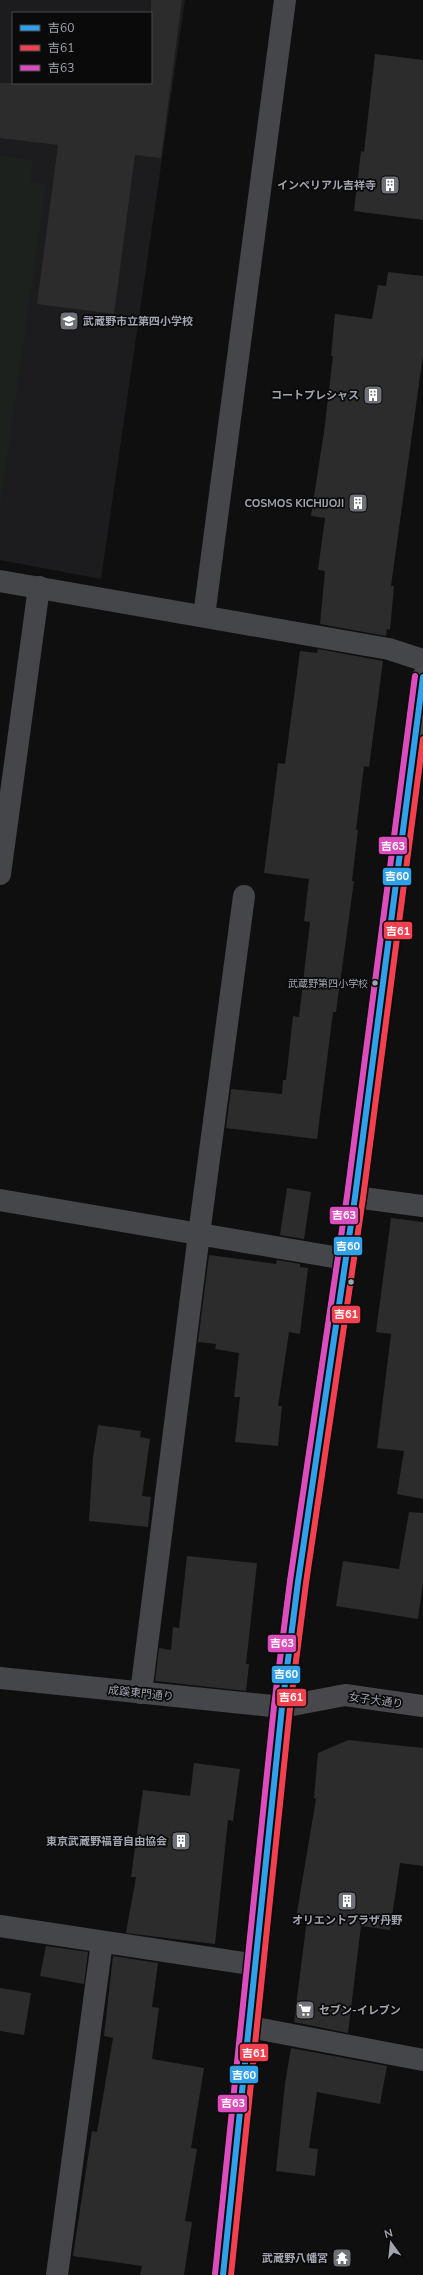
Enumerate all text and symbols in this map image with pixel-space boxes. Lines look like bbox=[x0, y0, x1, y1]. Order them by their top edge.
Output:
legend bbox=[12, 12, 152, 84]
text: 吉60 bbox=[48, 20, 74, 36]
text: 吉61 bbox=[48, 40, 74, 56]
text: 吉63 bbox=[48, 60, 74, 76]
building icon: インペリアル吉祥寺 bbox=[379, 174, 401, 196]
place label: インペリアル吉祥寺 bbox=[277, 178, 376, 193]
school or university icon: 武蔵野市立第四小学校 bbox=[58, 310, 80, 332]
place label: 武蔵野市立第四小学校 bbox=[83, 314, 193, 329]
building icon: コートプレシャス bbox=[362, 384, 384, 406]
place label: コートプレシャス bbox=[271, 388, 359, 403]
building icon: COSMOS KICHIJOJI bbox=[347, 492, 369, 514]
place label: COSMOS KICHIJOJI bbox=[244, 496, 344, 511]
line badge: 吉63 bbox=[378, 836, 408, 855]
text: 吉63 bbox=[381, 839, 405, 854]
line badge: 吉60 bbox=[382, 867, 412, 886]
text: 吉60 bbox=[385, 869, 409, 884]
line badge: 吉61 bbox=[383, 921, 413, 940]
text: 吉61 bbox=[386, 924, 410, 939]
place label: 武蔵野第四小学校 bbox=[288, 977, 368, 991]
marker: 武蔵野第四小学校 bbox=[370, 978, 380, 988]
line badge: 吉63 bbox=[329, 1206, 359, 1225]
text: 吉63 bbox=[332, 1208, 356, 1223]
line badge: 吉60 bbox=[333, 1236, 363, 1256]
text: 吉60 bbox=[336, 1239, 360, 1254]
unlabelled marker bbox=[346, 1277, 356, 1287]
line badge: 吉61 bbox=[331, 1305, 361, 1324]
text: 吉61 bbox=[334, 1307, 358, 1322]
line badge: 吉63 bbox=[267, 1634, 297, 1653]
text: 吉63 bbox=[270, 1636, 294, 1651]
line badge: 吉60 bbox=[271, 1665, 301, 1684]
text: 吉60 bbox=[274, 1667, 298, 1682]
street label: 成蹊東門通り bbox=[107, 1683, 175, 1704]
line badge: 吉61 bbox=[276, 1688, 307, 1707]
street label: 女子大通り bbox=[348, 1689, 404, 1712]
text: 吉61 bbox=[279, 1690, 303, 1705]
building icon: 東京武蔵野福音自由協会 bbox=[170, 1830, 192, 1852]
place label: 東京武蔵野福音自由協会 bbox=[46, 1834, 167, 1849]
building icon: オリエントプラザ丹野 bbox=[336, 1890, 358, 1912]
place label: オリエントプラザ丹野 bbox=[292, 1913, 403, 1928]
supermarket icon: セブン-イレブン bbox=[294, 1999, 316, 2021]
place label: セブン-イレブン bbox=[319, 2003, 401, 2018]
line badge: 吉61 bbox=[239, 2043, 269, 2062]
text: 吉61 bbox=[242, 2046, 266, 2061]
line badge: 吉60 bbox=[229, 2065, 259, 2084]
text: 吉60 bbox=[232, 2068, 256, 2083]
line badge: 吉63 bbox=[217, 2094, 248, 2113]
text: 吉63 bbox=[221, 2096, 245, 2111]
north arrow bbox=[371, 2223, 411, 2263]
text: N bbox=[383, 2226, 394, 2242]
temple icon: 武蔵野八幡宮 bbox=[331, 2247, 353, 2269]
place label: 武蔵野八幡宮 bbox=[262, 2251, 328, 2266]

